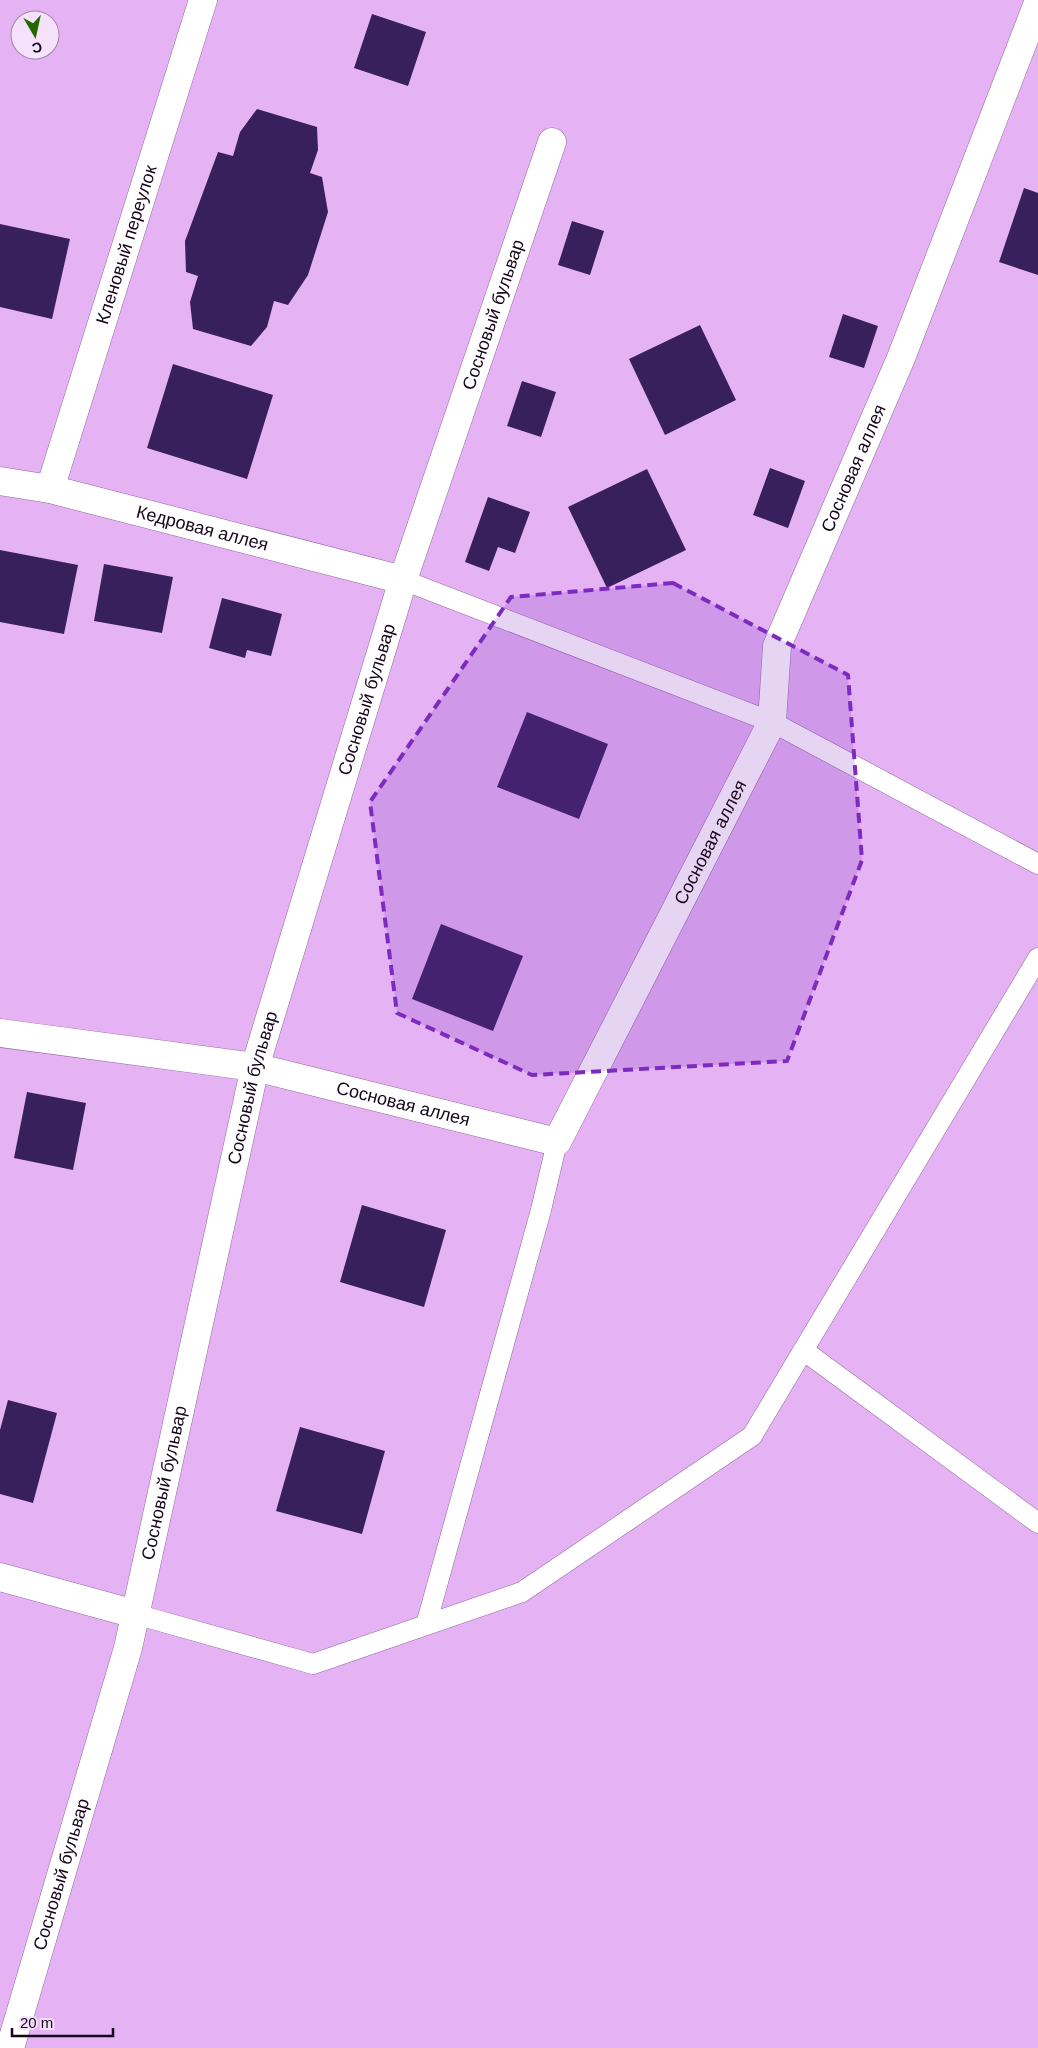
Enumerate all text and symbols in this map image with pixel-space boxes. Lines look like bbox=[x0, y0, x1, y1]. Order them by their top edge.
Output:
north arrow bbox=[10, 10, 60, 60]
text: С bbox=[31, 39, 43, 57]
street label: Кленовый переулок bbox=[92, 163, 161, 327]
street label: Сосновый бульвар bbox=[458, 237, 528, 392]
street label: Сосновая аллея bbox=[817, 401, 890, 535]
street label: Кедровая аллея bbox=[134, 502, 271, 555]
street label: Сосновый бульвар bbox=[334, 621, 399, 778]
street label: Сосновая аллея bbox=[670, 777, 750, 908]
street label: Сосновый бульвар bbox=[224, 1009, 281, 1166]
street label: Сосновая аллея bbox=[334, 1078, 472, 1130]
street label: Сосновый бульвар bbox=[138, 1404, 191, 1562]
street label: Сосновый бульвар bbox=[29, 1796, 93, 1953]
scale bar bbox=[12, 2006, 114, 2038]
text: 20 m bbox=[20, 2014, 53, 2031]

